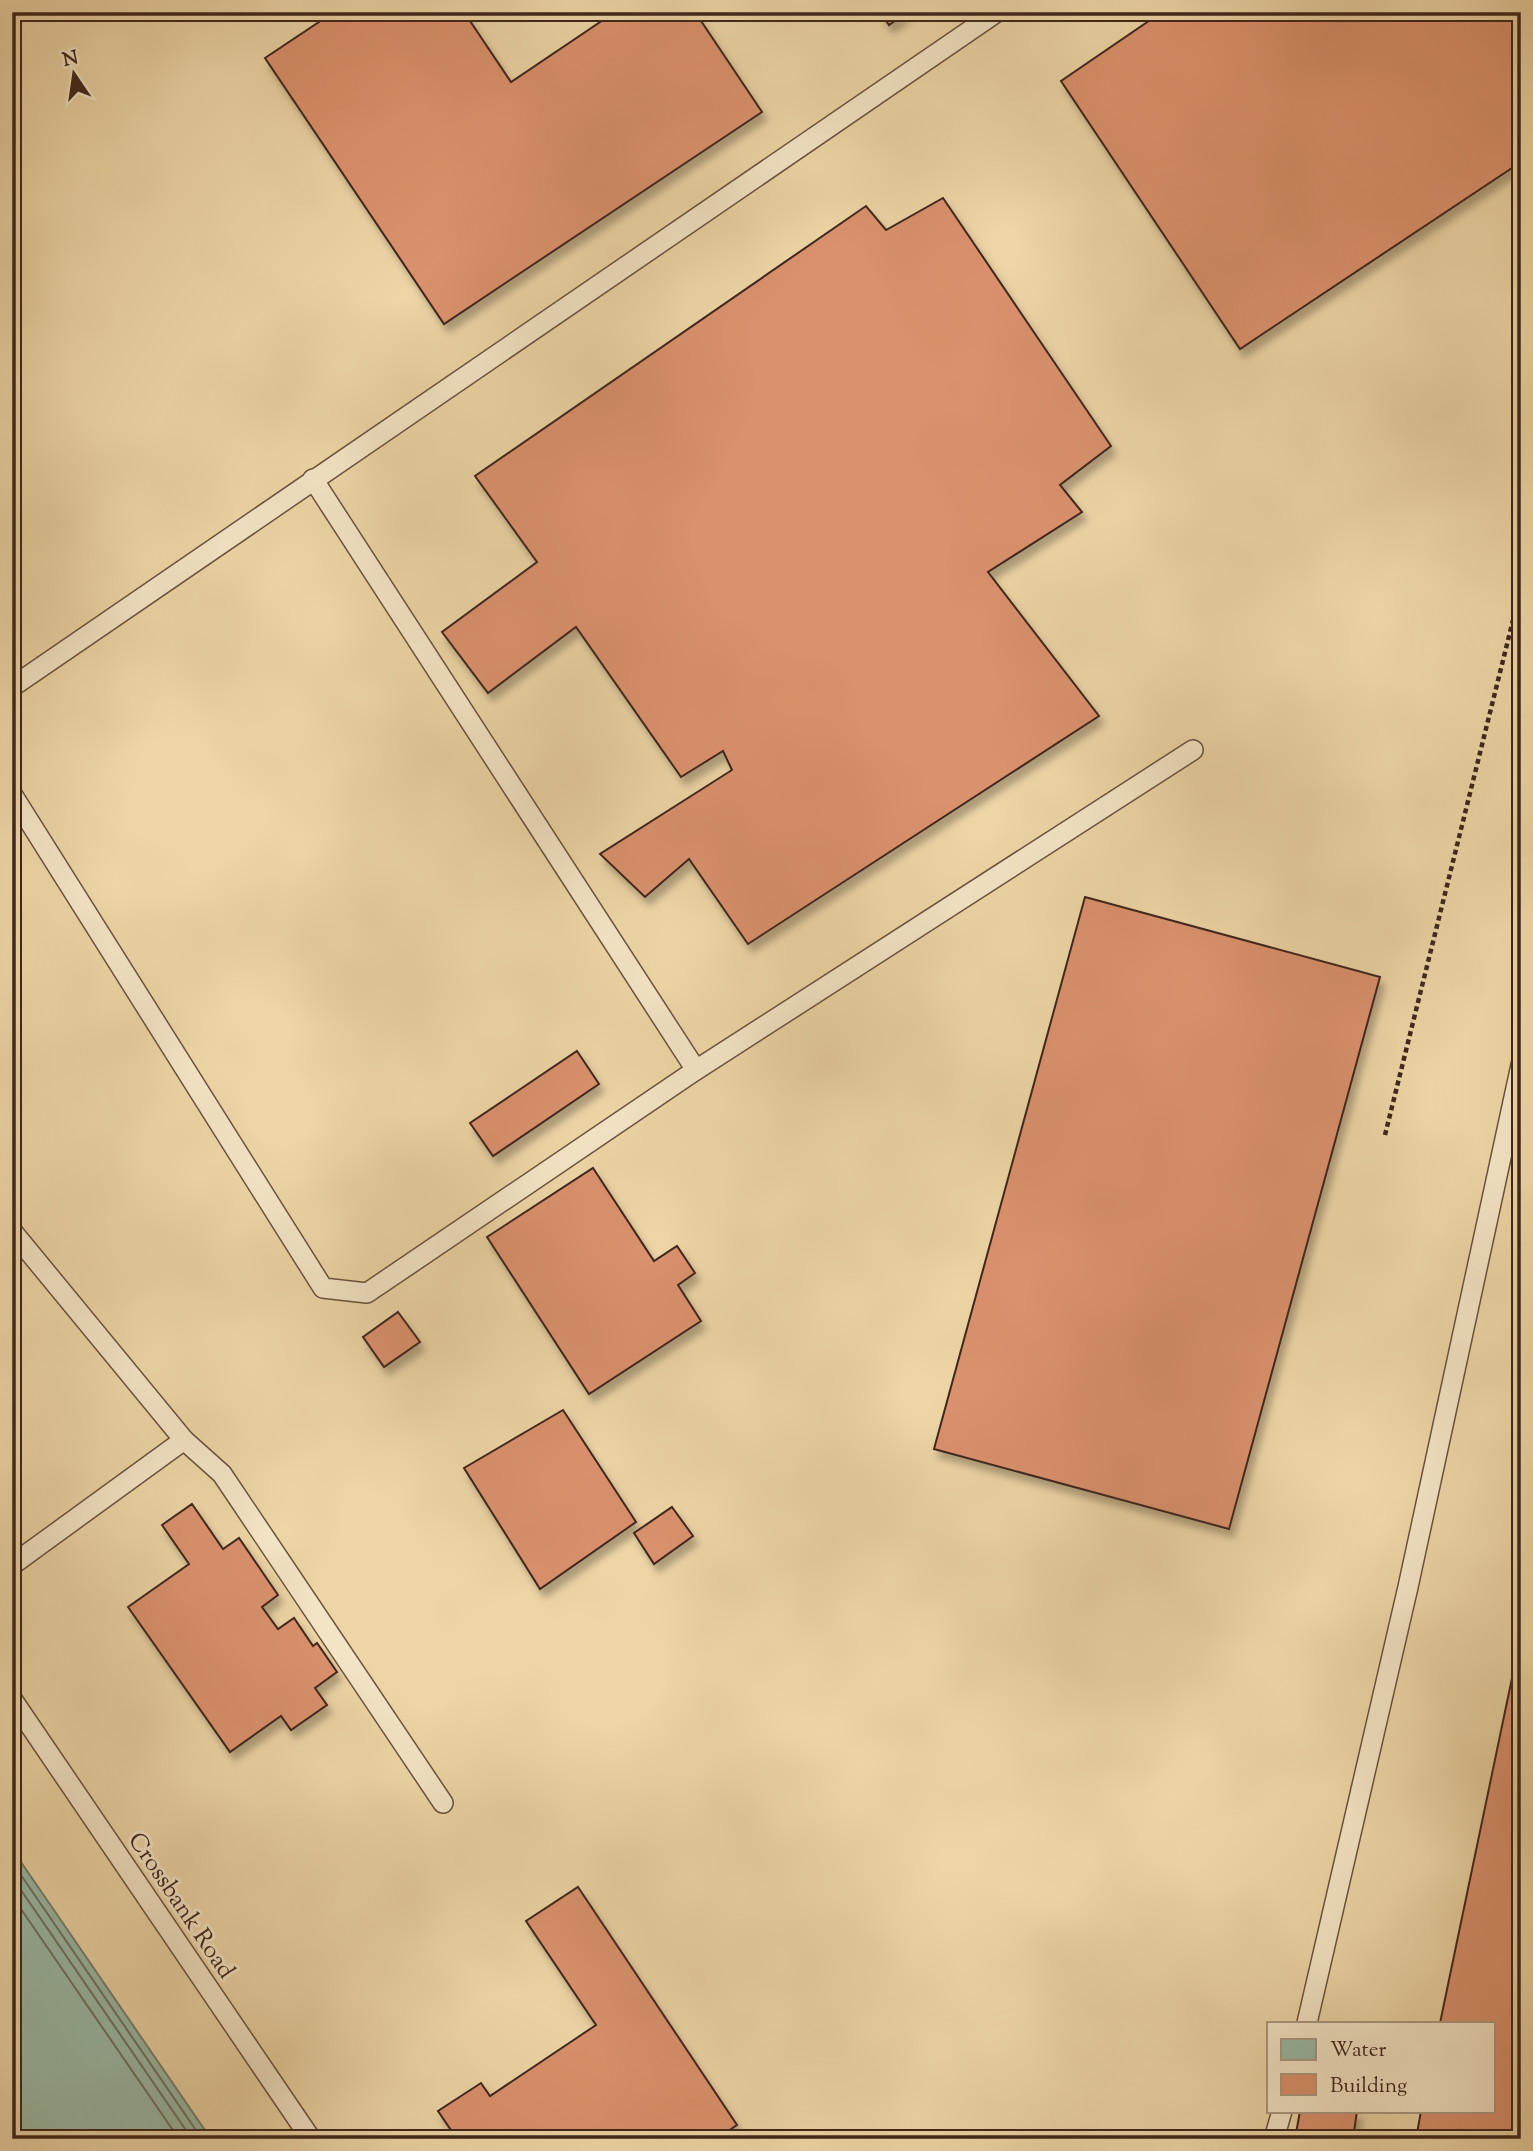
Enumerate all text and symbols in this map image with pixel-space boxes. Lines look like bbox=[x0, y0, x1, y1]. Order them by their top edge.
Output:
north arrow bbox=[38, 38, 108, 108]
text: N bbox=[60, 45, 81, 75]
street label: Crossbank Road bbox=[119, 1826, 242, 1987]
legend bbox=[1267, 2022, 1494, 2112]
text: Water bbox=[1330, 2036, 1387, 2066]
text: Building bbox=[1330, 2072, 1407, 2102]

